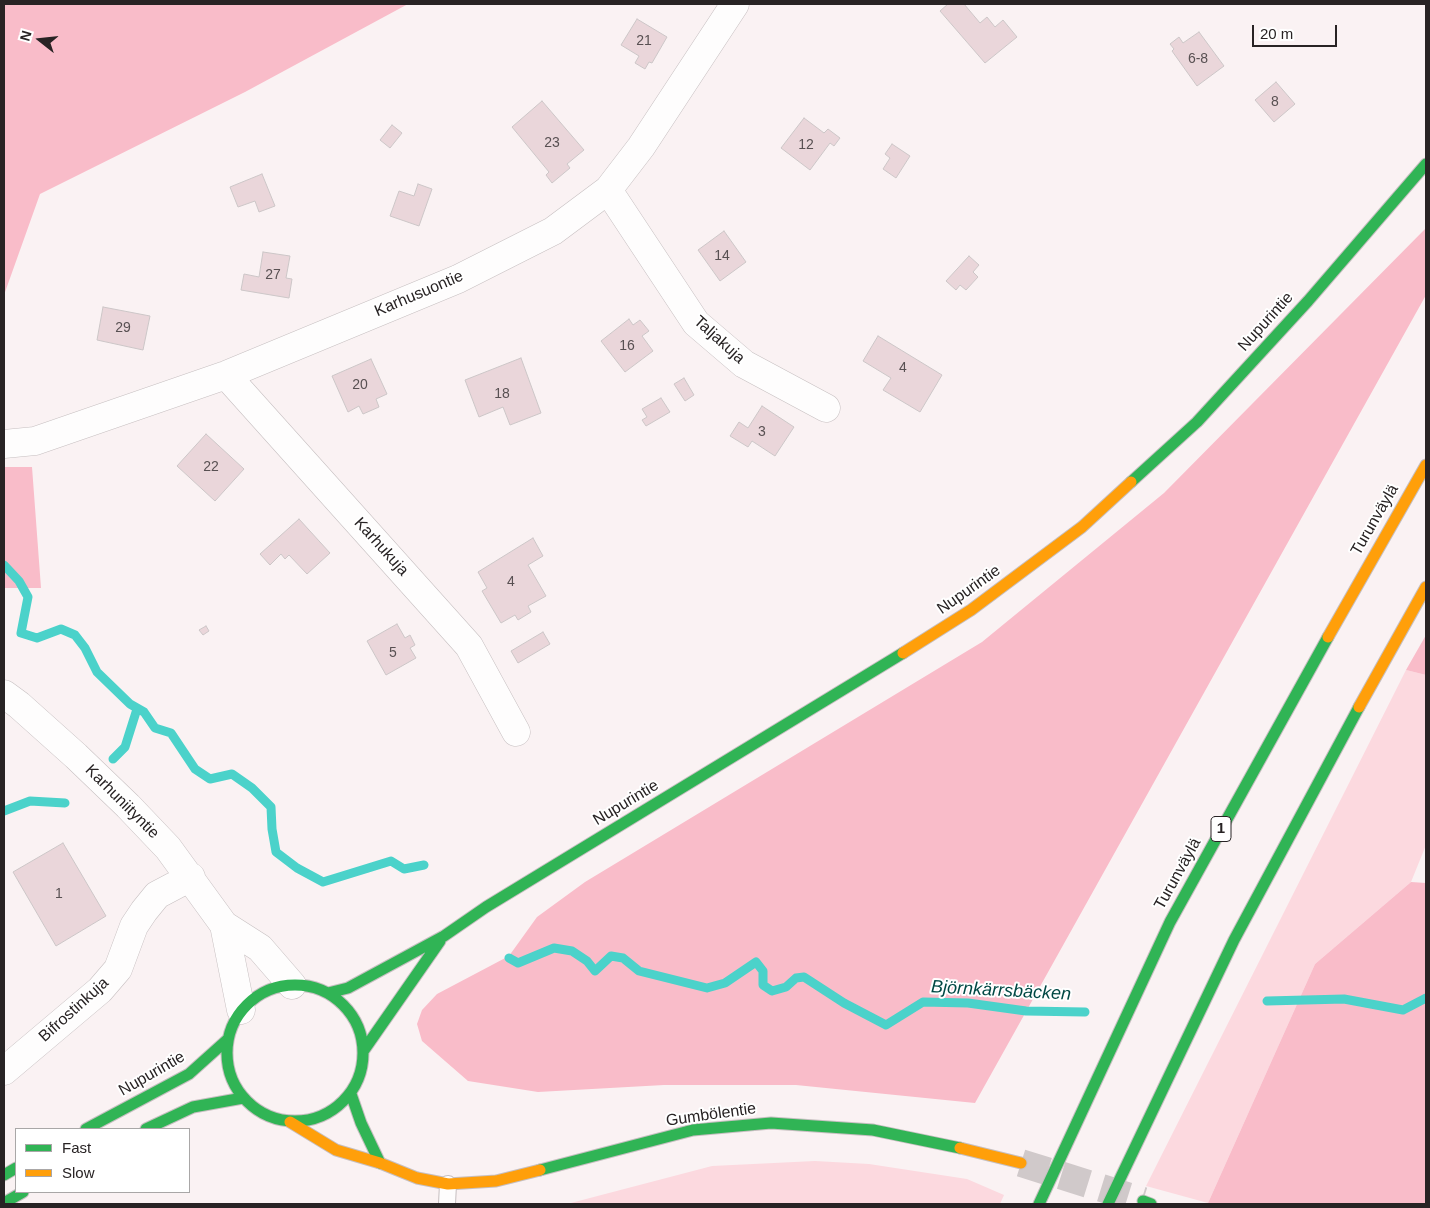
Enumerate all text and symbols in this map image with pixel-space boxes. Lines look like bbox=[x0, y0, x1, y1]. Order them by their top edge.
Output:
north arrow bbox=[15, 15, 65, 65]
scale bar bbox=[1255, 15, 1340, 47]
text: 20 m bbox=[1260, 25, 1293, 42]
text: N bbox=[16, 29, 35, 43]
house number: 21 bbox=[636, 33, 652, 49]
house number: 6-8 bbox=[1188, 51, 1208, 67]
house number: 8 bbox=[1271, 94, 1279, 110]
house number: 23 bbox=[544, 135, 560, 151]
house number: 12 bbox=[798, 137, 814, 153]
house number: 14 bbox=[714, 248, 730, 264]
house number: 27 bbox=[265, 267, 281, 283]
street label: Karhusuontie bbox=[372, 267, 466, 321]
street label: Nupurintie bbox=[1234, 288, 1298, 356]
street label: Taljakuja bbox=[689, 312, 749, 368]
house number: 29 bbox=[115, 320, 131, 336]
house number: 16 bbox=[619, 338, 635, 354]
house number: 4 bbox=[899, 360, 907, 376]
house number: 20 bbox=[352, 377, 368, 393]
house number: 18 bbox=[494, 386, 510, 402]
house number: 3 bbox=[758, 424, 766, 440]
house number: 22 bbox=[203, 459, 219, 475]
street label: Turunväylä bbox=[1347, 481, 1403, 559]
street label: Karhukuja bbox=[350, 514, 412, 580]
street label: Nupurintie bbox=[934, 561, 1004, 619]
house number: 4 bbox=[507, 574, 515, 590]
house number: 5 bbox=[389, 645, 397, 661]
street label: Karhuniityntie bbox=[81, 761, 163, 843]
street label: Nupurintie bbox=[590, 776, 662, 830]
road number: 1 bbox=[1211, 816, 1231, 842]
street label: Turunväylä bbox=[1151, 835, 1205, 913]
house number: 1 bbox=[55, 886, 63, 902]
street label: Bifrostinkuja bbox=[35, 974, 113, 1046]
water label: Björnkärrsbäcken bbox=[930, 977, 1072, 1005]
street label: Nupurintie bbox=[116, 1047, 188, 1101]
street label: Gumbölentie bbox=[665, 1099, 757, 1131]
legend bbox=[15, 1128, 190, 1193]
text: Fast bbox=[62, 1139, 91, 1156]
text: Slow bbox=[62, 1164, 95, 1181]

